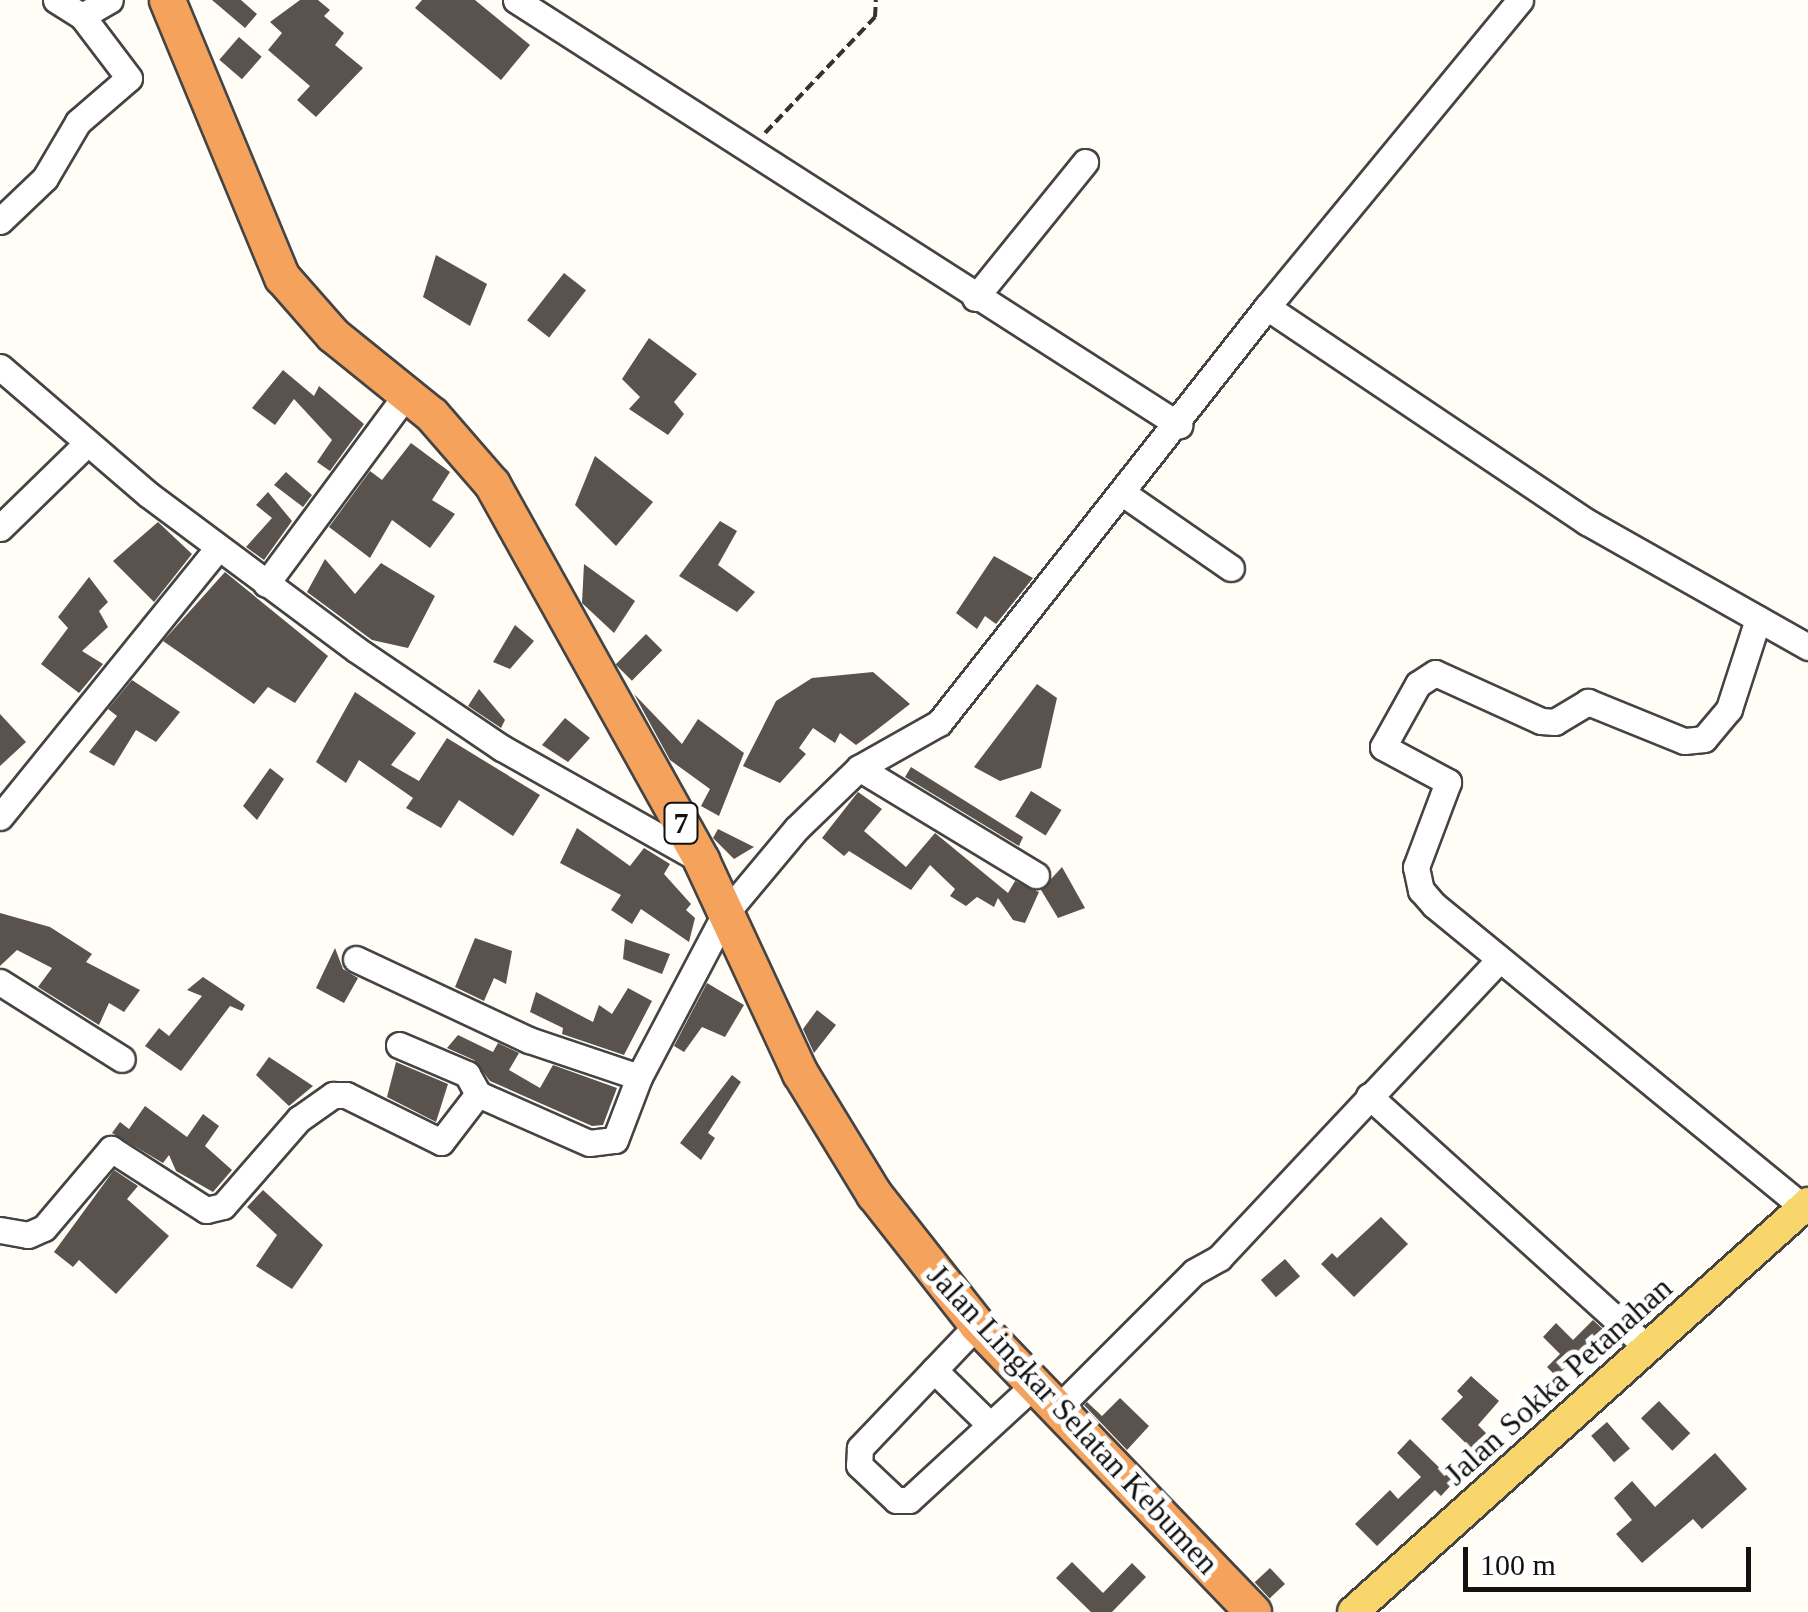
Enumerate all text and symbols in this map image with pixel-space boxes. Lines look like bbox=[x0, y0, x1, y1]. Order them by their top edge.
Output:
road number: 7 bbox=[664, 798, 698, 848]
street label: Jalan Lingkar Selatan Kebumen bbox=[919, 1256, 1227, 1582]
street label: Jalan Sokka Petanahan bbox=[1436, 1269, 1680, 1493]
scale bar bbox=[1468, 1527, 1756, 1589]
text: 100 m bbox=[1480, 1548, 1556, 1581]

